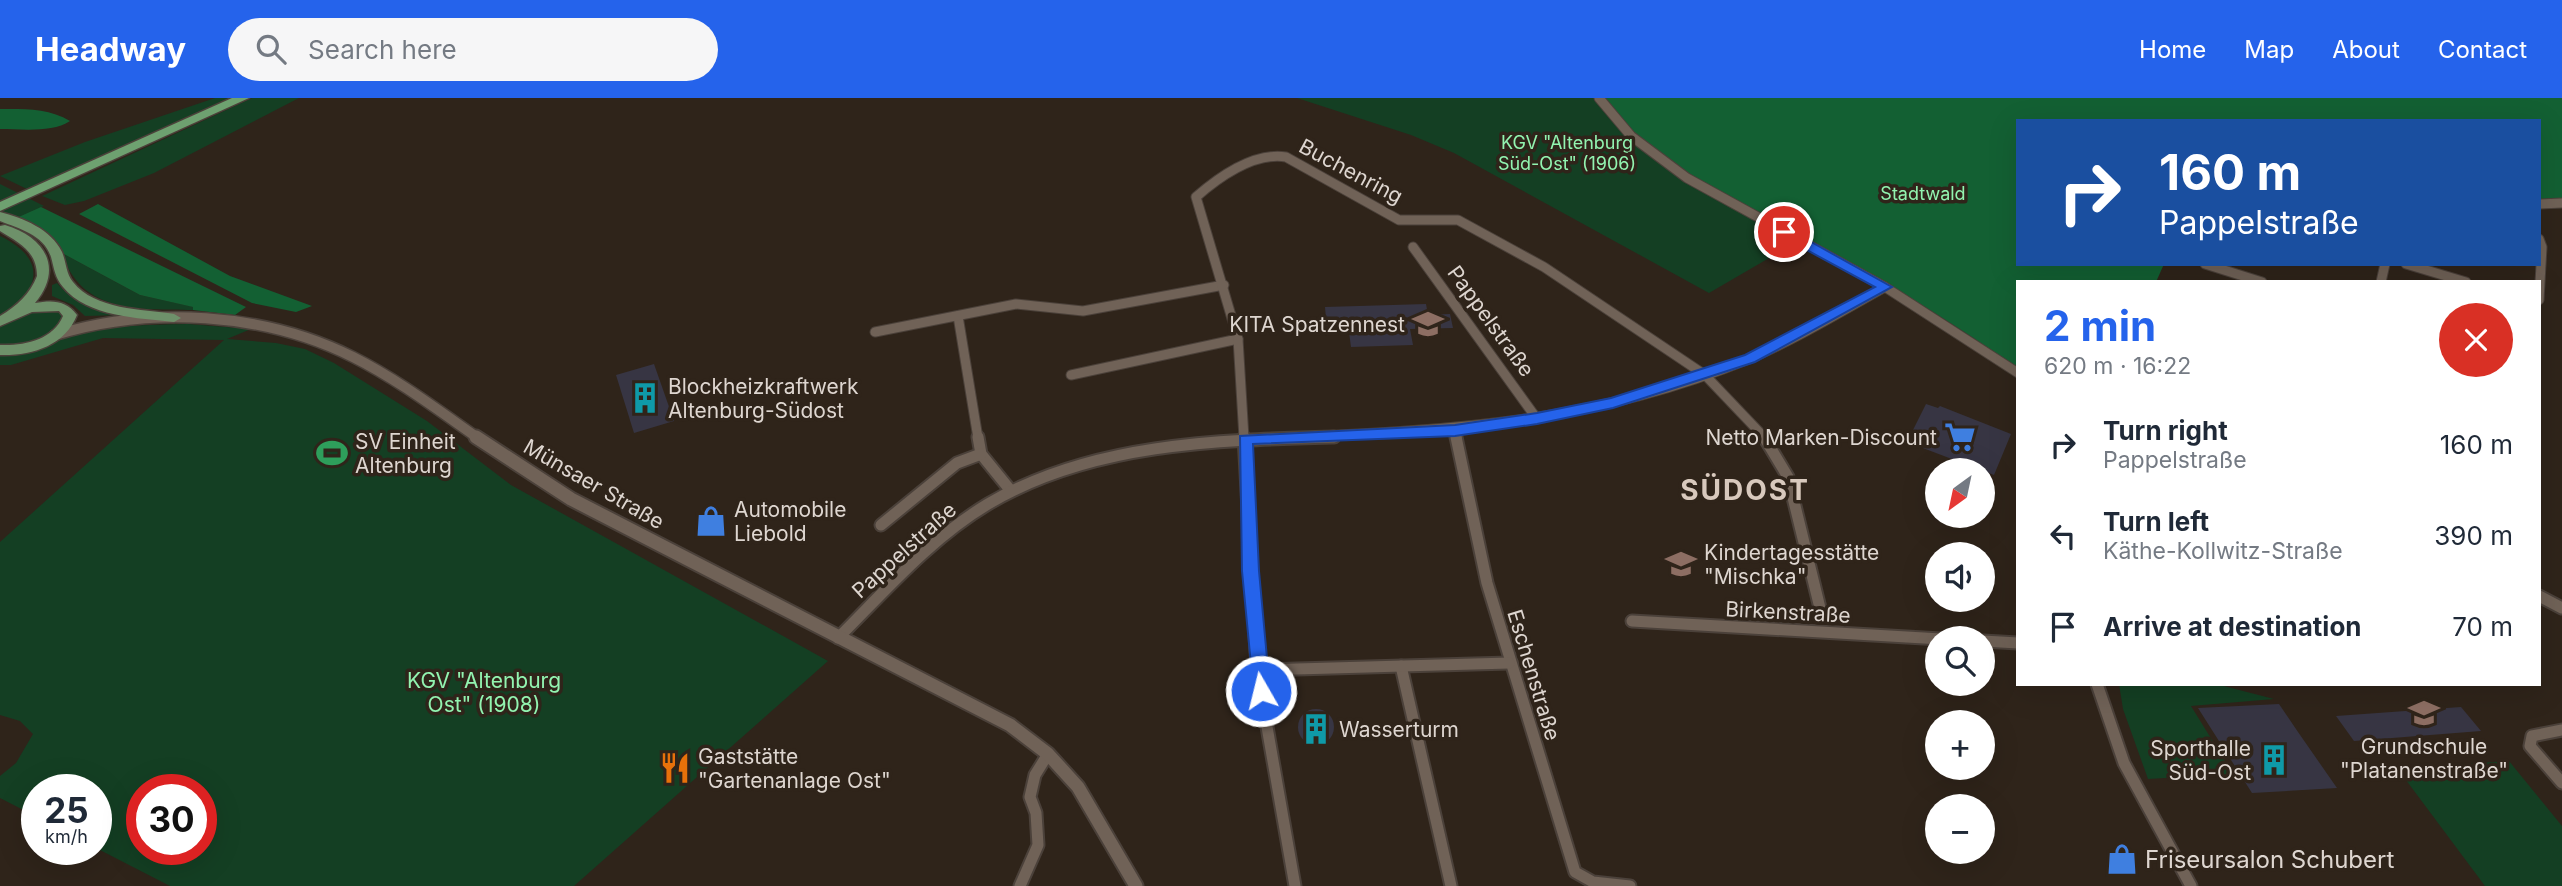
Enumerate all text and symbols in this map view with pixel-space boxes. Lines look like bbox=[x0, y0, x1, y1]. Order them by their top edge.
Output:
search box bbox=[228, 18, 718, 81]
text: Headway bbox=[35, 29, 186, 69]
icon: search bbox=[252, 30, 290, 68]
text: Search here bbox=[308, 34, 457, 65]
text: Home bbox=[2139, 35, 2206, 64]
text: Map bbox=[2244, 35, 2294, 64]
text: About bbox=[2332, 35, 2400, 64]
text: Contact bbox=[2438, 35, 2527, 64]
park label: KGV "Altenburg Süd-Ost" (1906) bbox=[1498, 132, 1636, 174]
street label: Buchenring bbox=[1295, 133, 1407, 209]
text: 160 m bbox=[2159, 143, 2301, 202]
icon: right bbox=[2044, 147, 2135, 238]
park label: Stadtwald bbox=[1880, 183, 1966, 204]
pin bbox=[1754, 202, 1814, 262]
text: Pappelstraße bbox=[2159, 203, 2359, 242]
icon: arrive bbox=[1765, 213, 1803, 251]
street label: Pappelstraße bbox=[1442, 261, 1540, 381]
text: 2 min bbox=[2044, 300, 2156, 351]
button: close bbox=[2439, 303, 2513, 377]
school or university icon: KITA Spatzennest bbox=[1411, 307, 1445, 341]
place label: KITA Spatzennest bbox=[1229, 312, 1405, 337]
text: 620 m · 16:22 bbox=[2044, 352, 2191, 380]
place label: Blockheizkraftwerk Altenburg-Südost bbox=[668, 374, 859, 423]
building icon: Blockheizkraftwerk Altenburg-Südost bbox=[628, 381, 662, 415]
text: Turn right bbox=[2103, 415, 2228, 446]
supermarket icon: Netto Marken-Discount bbox=[1943, 420, 1977, 454]
place label: Netto Marken-Discount bbox=[1705, 425, 1937, 450]
icon: right bbox=[2044, 426, 2082, 464]
place label: SV Einheit Altenburg bbox=[355, 429, 456, 478]
text: 160 m bbox=[2440, 429, 2513, 460]
street label: Münsaer Straße bbox=[519, 434, 669, 534]
sports icon: SV Einheit Altenburg bbox=[315, 436, 349, 470]
text: Pappelstraße bbox=[2103, 446, 2247, 474]
north arrow bbox=[1925, 458, 1995, 528]
map controls bbox=[1925, 458, 1995, 864]
district label: SÜDOST bbox=[1680, 473, 1810, 507]
place label: Automobile Liebold bbox=[734, 497, 846, 546]
street label: Pappelstraße bbox=[847, 497, 961, 603]
shop icon: Automobile Liebold bbox=[694, 504, 728, 538]
text: Turn left bbox=[2103, 506, 2209, 537]
icon: left bbox=[2044, 517, 2082, 555]
text: 390 m bbox=[2434, 520, 2513, 551]
text: Käthe-Kollwitz-Straße bbox=[2103, 537, 2343, 565]
place label: Kindertagesstätte "Mischka" bbox=[1704, 540, 1879, 589]
button: sound bbox=[1925, 542, 1995, 612]
school or university icon: Kindertagesstätte "Mischka" bbox=[1664, 547, 1698, 581]
street label: Birkenstraße bbox=[1725, 596, 1851, 628]
street label: Eschenstraße bbox=[1502, 607, 1566, 743]
icon: arrive bbox=[2044, 608, 2082, 646]
text: Arrive at destination bbox=[2103, 611, 2362, 642]
text: 70 m bbox=[2452, 611, 2513, 642]
button: search bbox=[1925, 626, 1995, 696]
position arrow bbox=[1224, 654, 1298, 728]
park label: KGV "Altenburg Ost" (1908) bbox=[407, 668, 561, 717]
school or university icon: Grundschule "Platanenstraße" bbox=[2407, 696, 2441, 730]
button: + bbox=[1925, 710, 1995, 780]
building icon: Wasserturm bbox=[1299, 712, 1333, 746]
place label: Wasserturm bbox=[1339, 717, 1459, 742]
place label: Grundschule "Platanenstraße" bbox=[2340, 734, 2508, 783]
place label: Sporthalle Süd-Ost bbox=[2150, 736, 2251, 785]
building icon: Sporthalle Süd-Ost bbox=[2257, 743, 2291, 777]
place label: Gaststätte "Gartenanlage Ost" bbox=[698, 744, 891, 793]
restaurant icon: Gaststätte "Gartenanlage Ost" bbox=[658, 751, 692, 785]
speed limit sign: 30 bbox=[126, 774, 217, 865]
text: 25 bbox=[44, 789, 89, 831]
button: − bbox=[1925, 794, 1995, 864]
text: km/h bbox=[45, 826, 88, 847]
shop icon: Friseursalon Schubert bbox=[2105, 842, 2139, 876]
place label: Friseursalon Schubert bbox=[2145, 845, 2394, 874]

